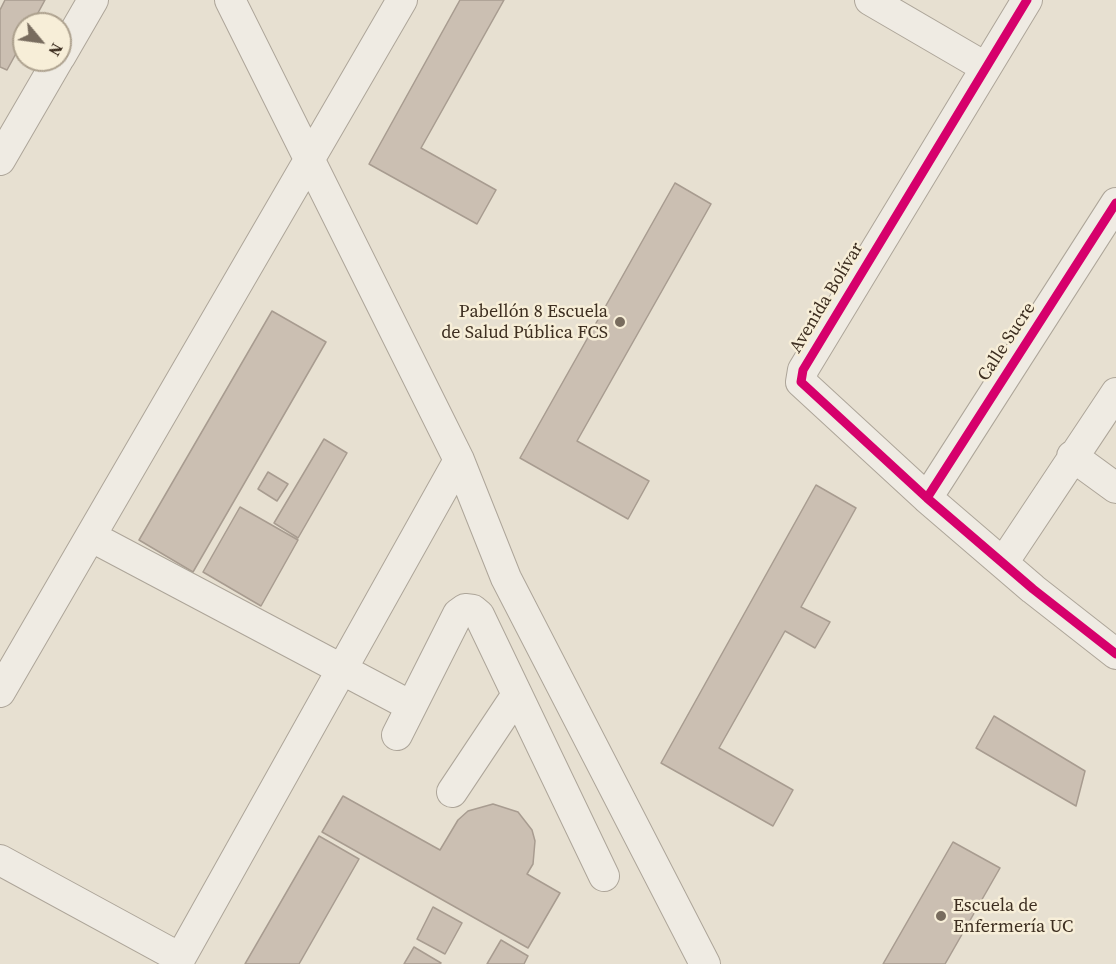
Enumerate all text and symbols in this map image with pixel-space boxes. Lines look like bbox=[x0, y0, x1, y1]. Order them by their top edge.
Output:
north arrow bbox=[12, 12, 72, 72]
text: N bbox=[44, 39, 68, 60]
street label: Avenida Bolívar bbox=[785, 239, 869, 357]
street label: Calle Sucre bbox=[974, 299, 1040, 385]
place label: Pabellón 8 Escuela de Salud Pública FCS bbox=[441, 301, 608, 344]
marker: Pabellón 8 Escuela de Salud Pública FCS bbox=[613, 315, 627, 329]
place label: Escuela de Enfermería UC bbox=[953, 895, 1073, 938]
marker: Escuela de Enfermería UC bbox=[934, 909, 948, 923]

